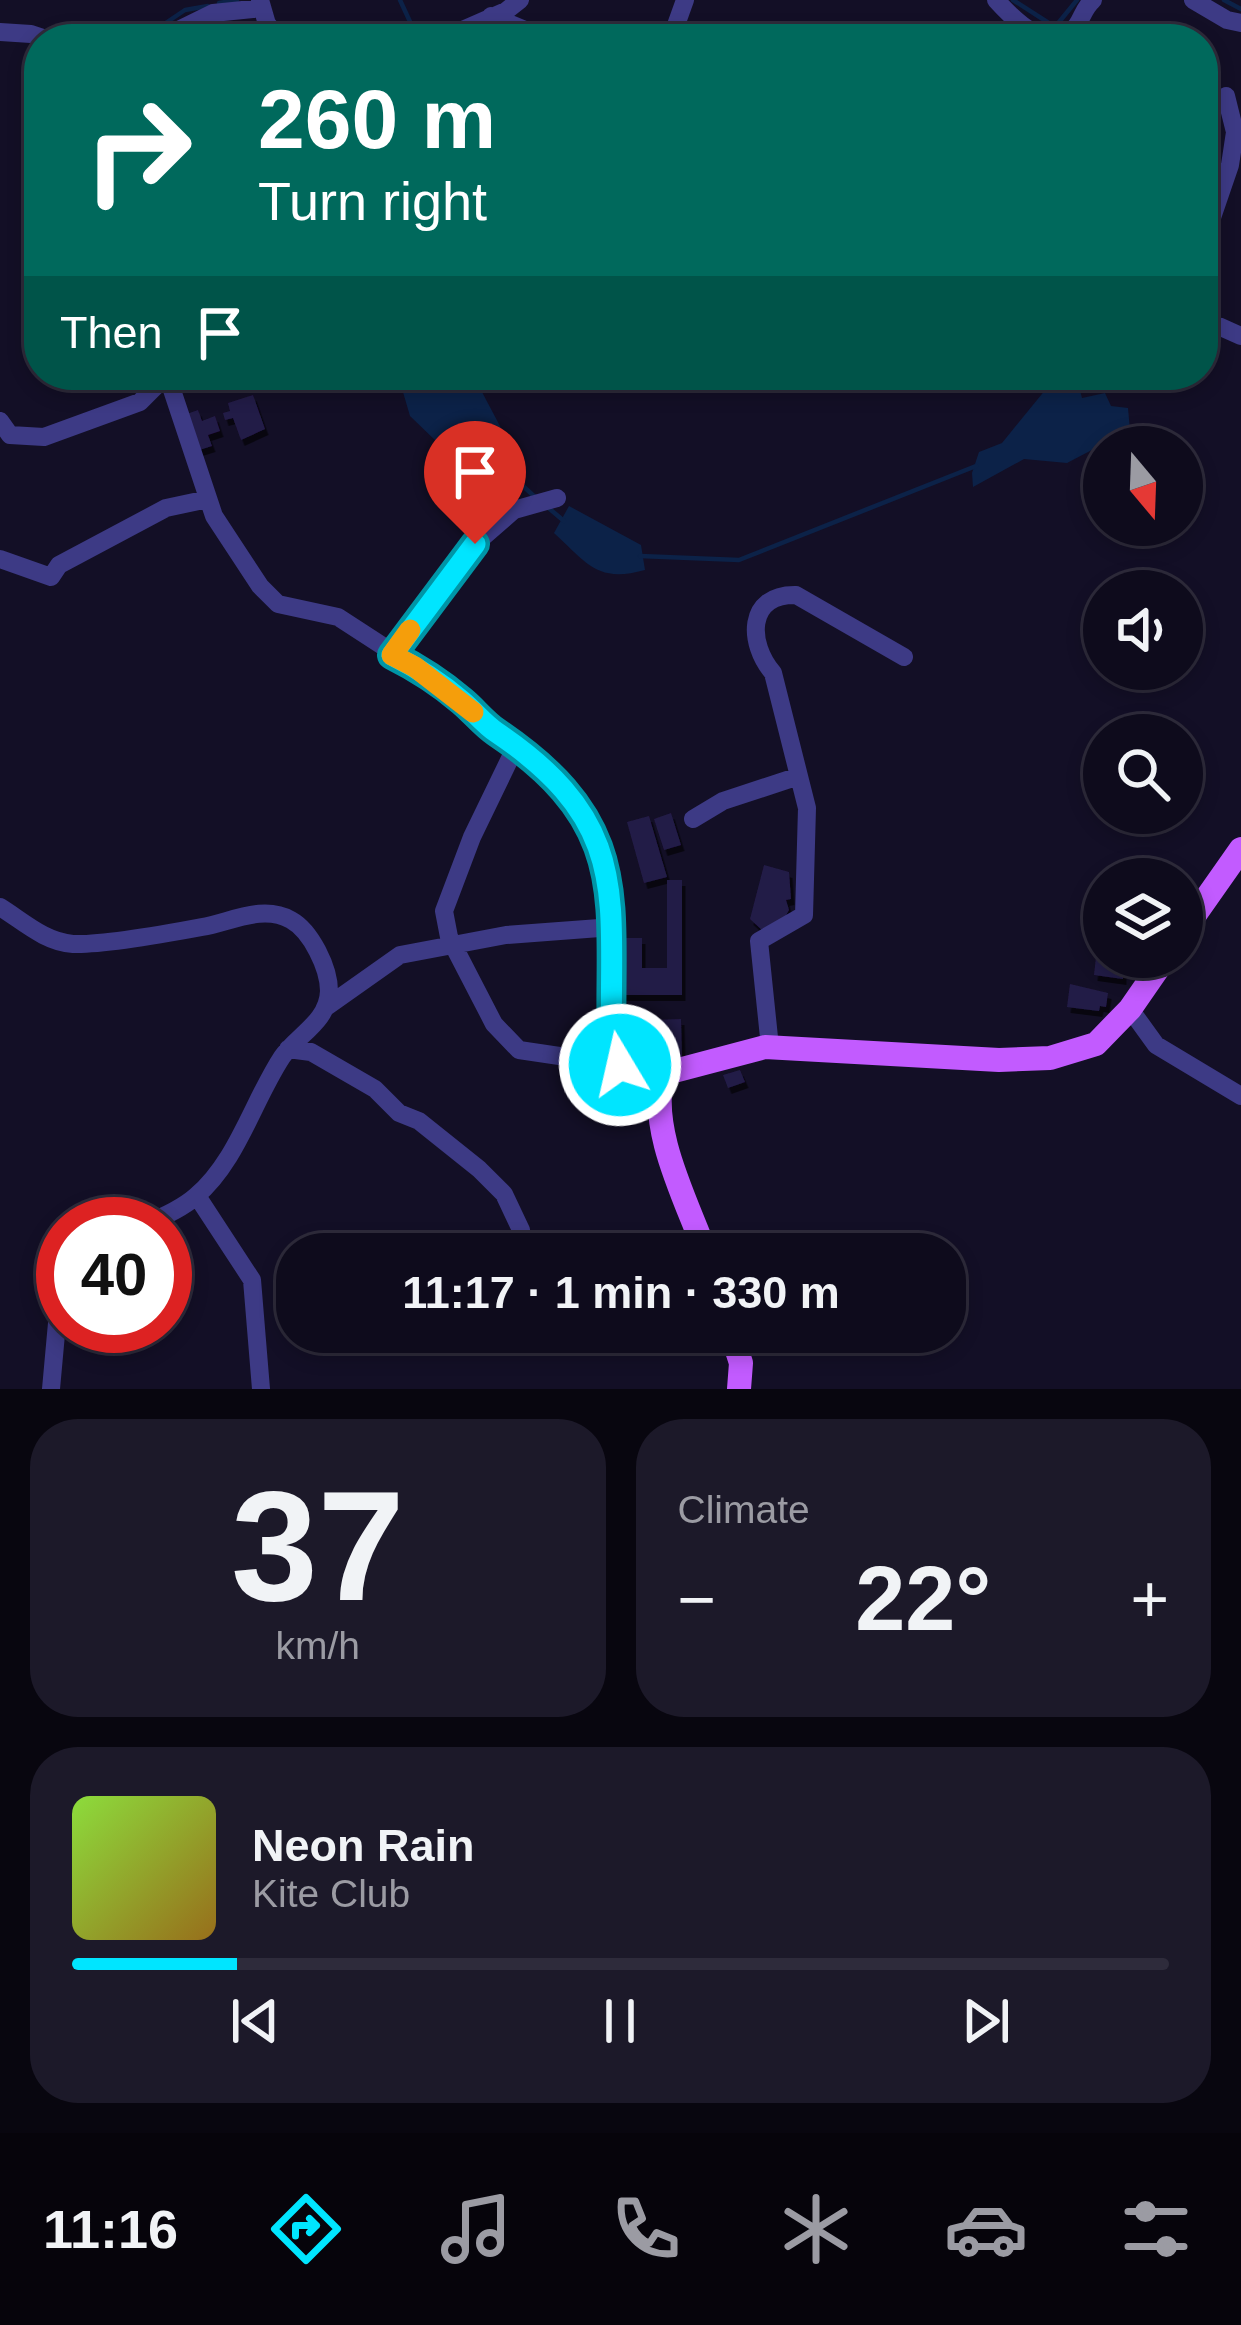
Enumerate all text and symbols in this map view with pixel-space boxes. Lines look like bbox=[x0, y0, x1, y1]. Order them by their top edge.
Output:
icon: right bbox=[60, 72, 216, 228]
text: 260 m bbox=[258, 72, 496, 166]
text: Turn right bbox=[258, 171, 487, 231]
icon: arrive bbox=[187, 300, 253, 366]
text: Then bbox=[60, 307, 163, 358]
pin bbox=[424, 421, 526, 544]
north arrow bbox=[1083, 426, 1203, 546]
map controls bbox=[1083, 426, 1203, 978]
icon: arrive bbox=[442, 439, 508, 505]
button: sound bbox=[1083, 570, 1203, 690]
button: search bbox=[1083, 714, 1203, 834]
button: layers bbox=[1083, 858, 1203, 978]
position arrow bbox=[557, 1002, 683, 1128]
speed limit sign: 40 bbox=[36, 1197, 192, 1353]
text: 11:17 · 1 min · 330 m bbox=[402, 1267, 840, 1318]
text: 37 bbox=[231, 1459, 405, 1633]
text: Climate bbox=[678, 1488, 810, 1531]
text: 22° bbox=[855, 1549, 991, 1649]
text: − bbox=[678, 1562, 716, 1636]
text: + bbox=[1130, 1562, 1169, 1636]
text: km/h bbox=[275, 1624, 360, 1667]
text: Neon Rain bbox=[252, 1820, 475, 1871]
text: Kite Club bbox=[252, 1872, 410, 1915]
icon: previous bbox=[222, 1988, 288, 2054]
icon: pause bbox=[587, 1988, 653, 2054]
icon: next bbox=[953, 1988, 1019, 2054]
icon: directions bbox=[264, 2187, 348, 2271]
icon: music bbox=[434, 2187, 518, 2271]
icon: phone bbox=[604, 2187, 688, 2271]
icon: climate bbox=[774, 2187, 858, 2271]
icon: car bbox=[944, 2187, 1028, 2271]
icon: filters bbox=[1114, 2187, 1198, 2271]
text: 11:16 bbox=[43, 2199, 178, 2259]

